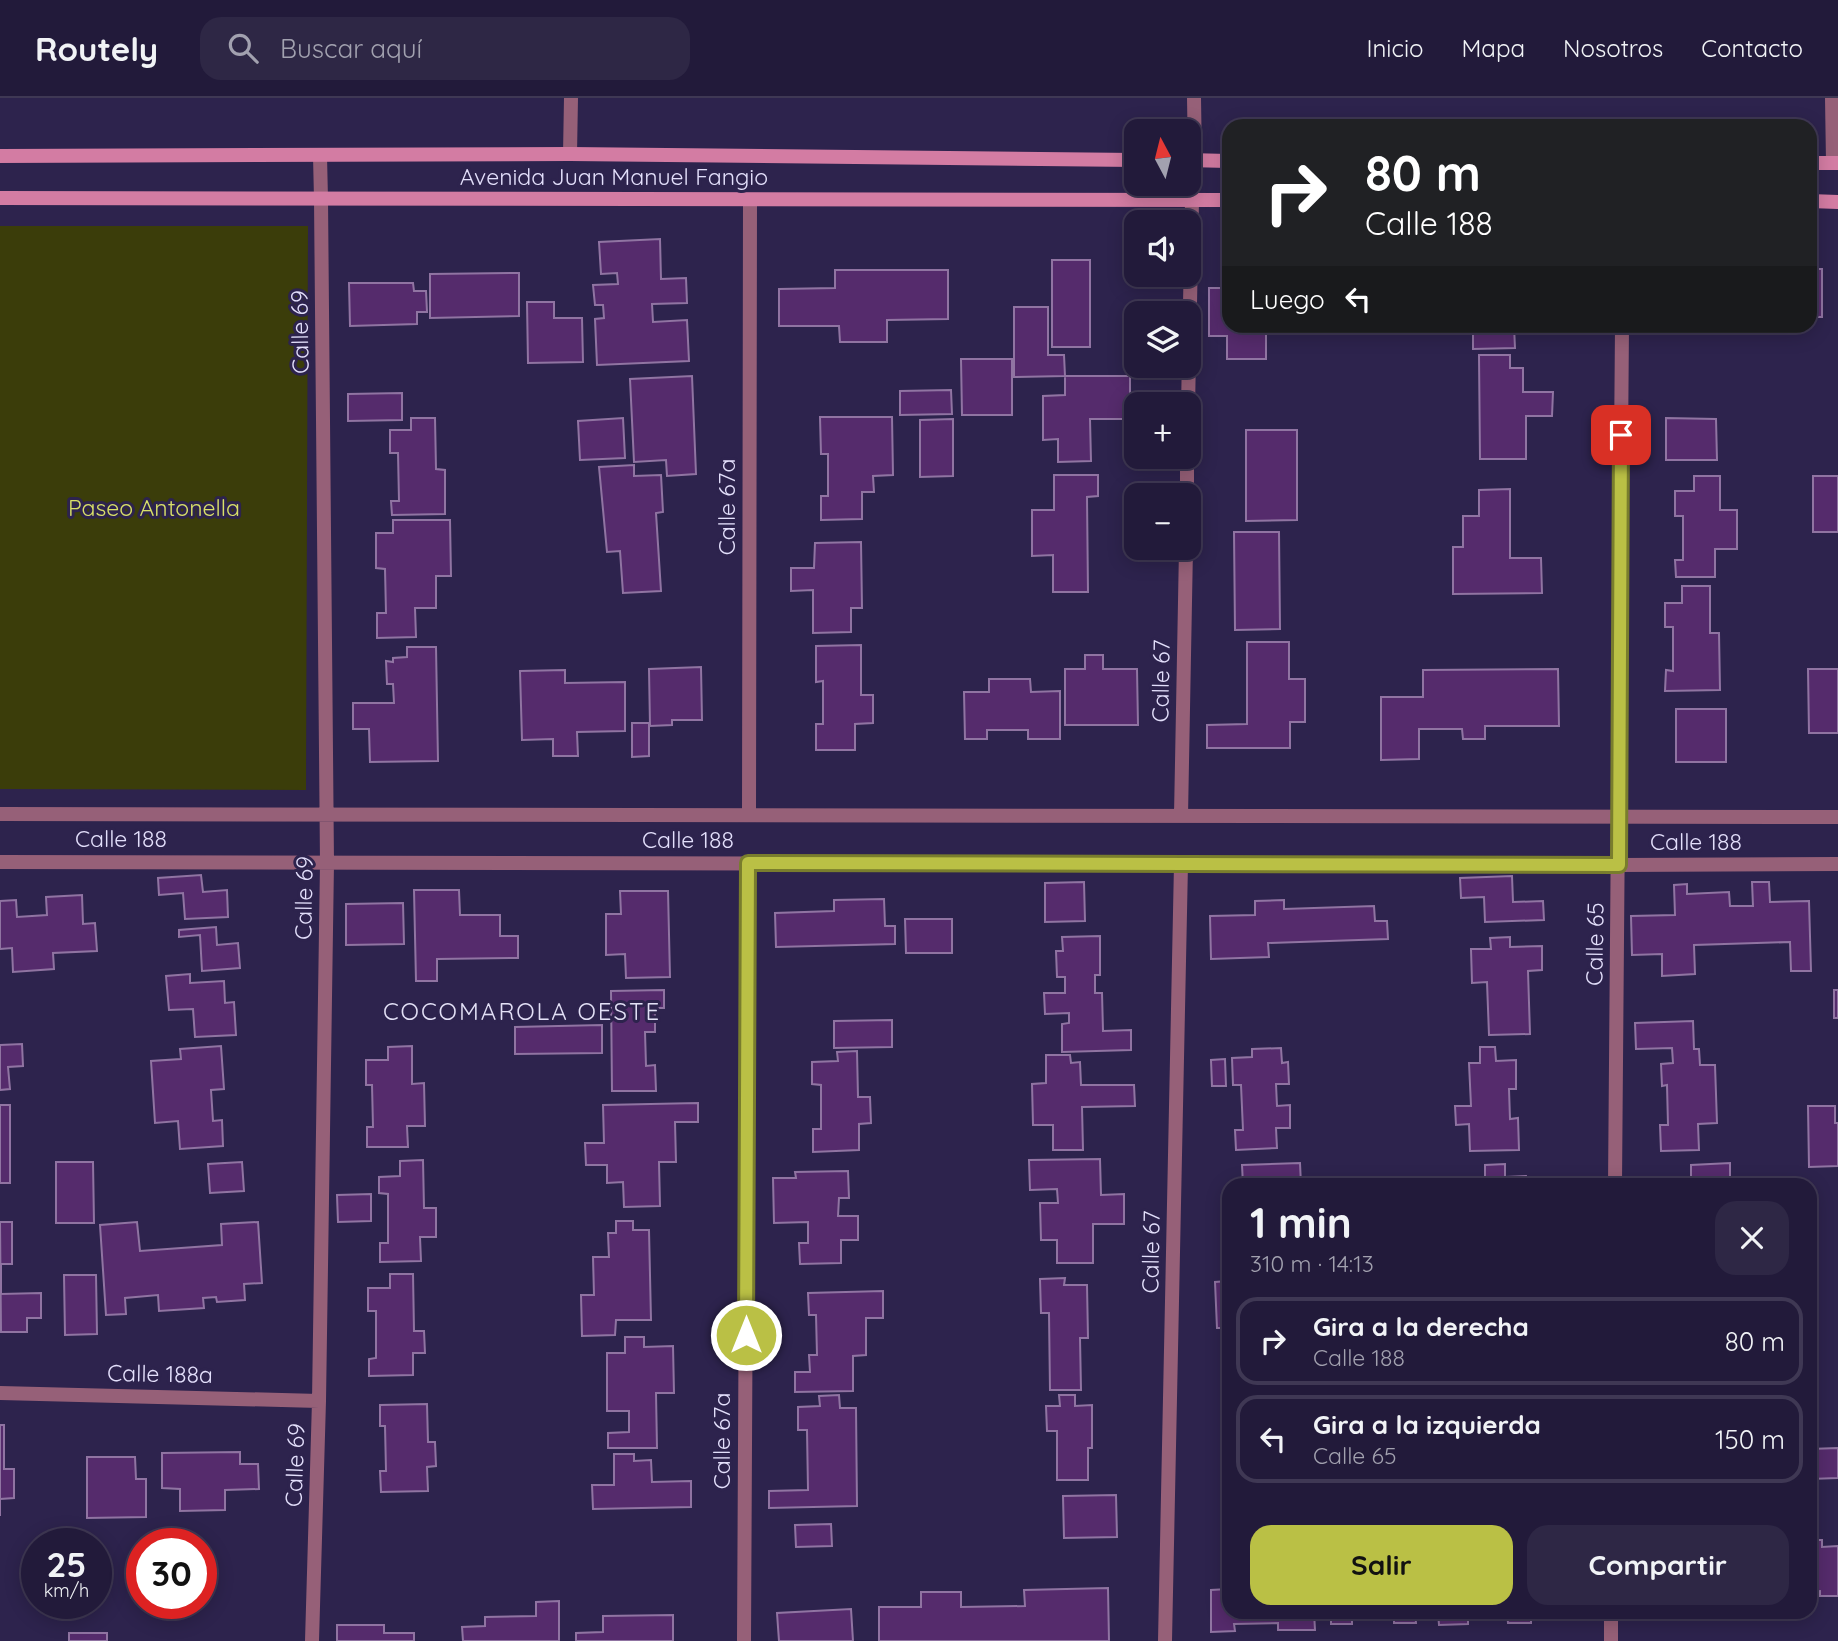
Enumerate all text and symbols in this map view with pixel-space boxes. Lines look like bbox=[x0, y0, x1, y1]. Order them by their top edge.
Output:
search box bbox=[200, 17, 690, 80]
text: Routely bbox=[35, 28, 158, 69]
icon: search bbox=[224, 29, 262, 67]
text: Buscar aquí bbox=[280, 32, 422, 65]
text: Inicio bbox=[1366, 33, 1424, 63]
text: Mapa bbox=[1462, 33, 1525, 63]
text: Nosotros bbox=[1563, 33, 1663, 63]
text: Contacto bbox=[1701, 33, 1803, 63]
north arrow bbox=[1124, 119, 1200, 196]
map controls bbox=[1124, 119, 1201, 560]
text: 80 m bbox=[1365, 142, 1481, 203]
icon: right bbox=[1250, 147, 1341, 238]
street label: Avenida Juan Manuel Fangio bbox=[460, 162, 768, 191]
text: Calle 188 bbox=[1365, 203, 1493, 243]
button: sound bbox=[1124, 210, 1201, 287]
icon: left bbox=[1339, 280, 1377, 318]
text: Luego bbox=[1250, 283, 1325, 316]
street label: Calle 69 bbox=[284, 290, 315, 374]
button: layers bbox=[1124, 301, 1201, 378]
button: + bbox=[1124, 392, 1201, 469]
pin bbox=[1591, 405, 1651, 465]
icon: arrive bbox=[1602, 416, 1640, 454]
street label: Calle 67a bbox=[712, 459, 741, 555]
button: − bbox=[1124, 483, 1201, 560]
park label: Paseo Antonella bbox=[68, 493, 240, 522]
street label: Calle 67 bbox=[1145, 639, 1176, 723]
street label: Calle 188 bbox=[75, 824, 167, 853]
street label: Calle 188 bbox=[642, 825, 734, 854]
street label: Calle 188 bbox=[1650, 827, 1742, 856]
street label: Calle 69 bbox=[288, 856, 319, 940]
street label: Calle 65 bbox=[1579, 902, 1610, 986]
district label: COCOMAROLA OESTE bbox=[383, 996, 661, 1026]
text: 1 min bbox=[1250, 1196, 1352, 1249]
button: close bbox=[1715, 1201, 1789, 1275]
street label: Calle 67 bbox=[1135, 1210, 1166, 1294]
text: 310 m · 14:13 bbox=[1250, 1249, 1374, 1278]
position arrow bbox=[709, 1298, 783, 1372]
text: Gira a la derecha bbox=[1313, 1310, 1529, 1343]
icon: right bbox=[1254, 1322, 1292, 1360]
text: 80 m bbox=[1725, 1325, 1785, 1358]
text: Calle 188 bbox=[1313, 1343, 1405, 1372]
street label: Calle 188a bbox=[107, 1358, 213, 1389]
street label: Calle 67a bbox=[707, 1393, 736, 1489]
text: Gira a la izquierda bbox=[1313, 1408, 1541, 1441]
icon: left bbox=[1254, 1420, 1292, 1458]
street label: Calle 69 bbox=[279, 1423, 310, 1507]
text: 150 m bbox=[1715, 1423, 1785, 1456]
text: Calle 65 bbox=[1313, 1441, 1397, 1470]
button: Salir bbox=[1250, 1525, 1513, 1605]
button: Compartir bbox=[1527, 1525, 1789, 1605]
speed limit sign: 30 bbox=[126, 1528, 217, 1619]
text: 25 bbox=[46, 1542, 87, 1586]
text: km/h bbox=[44, 1579, 89, 1602]

